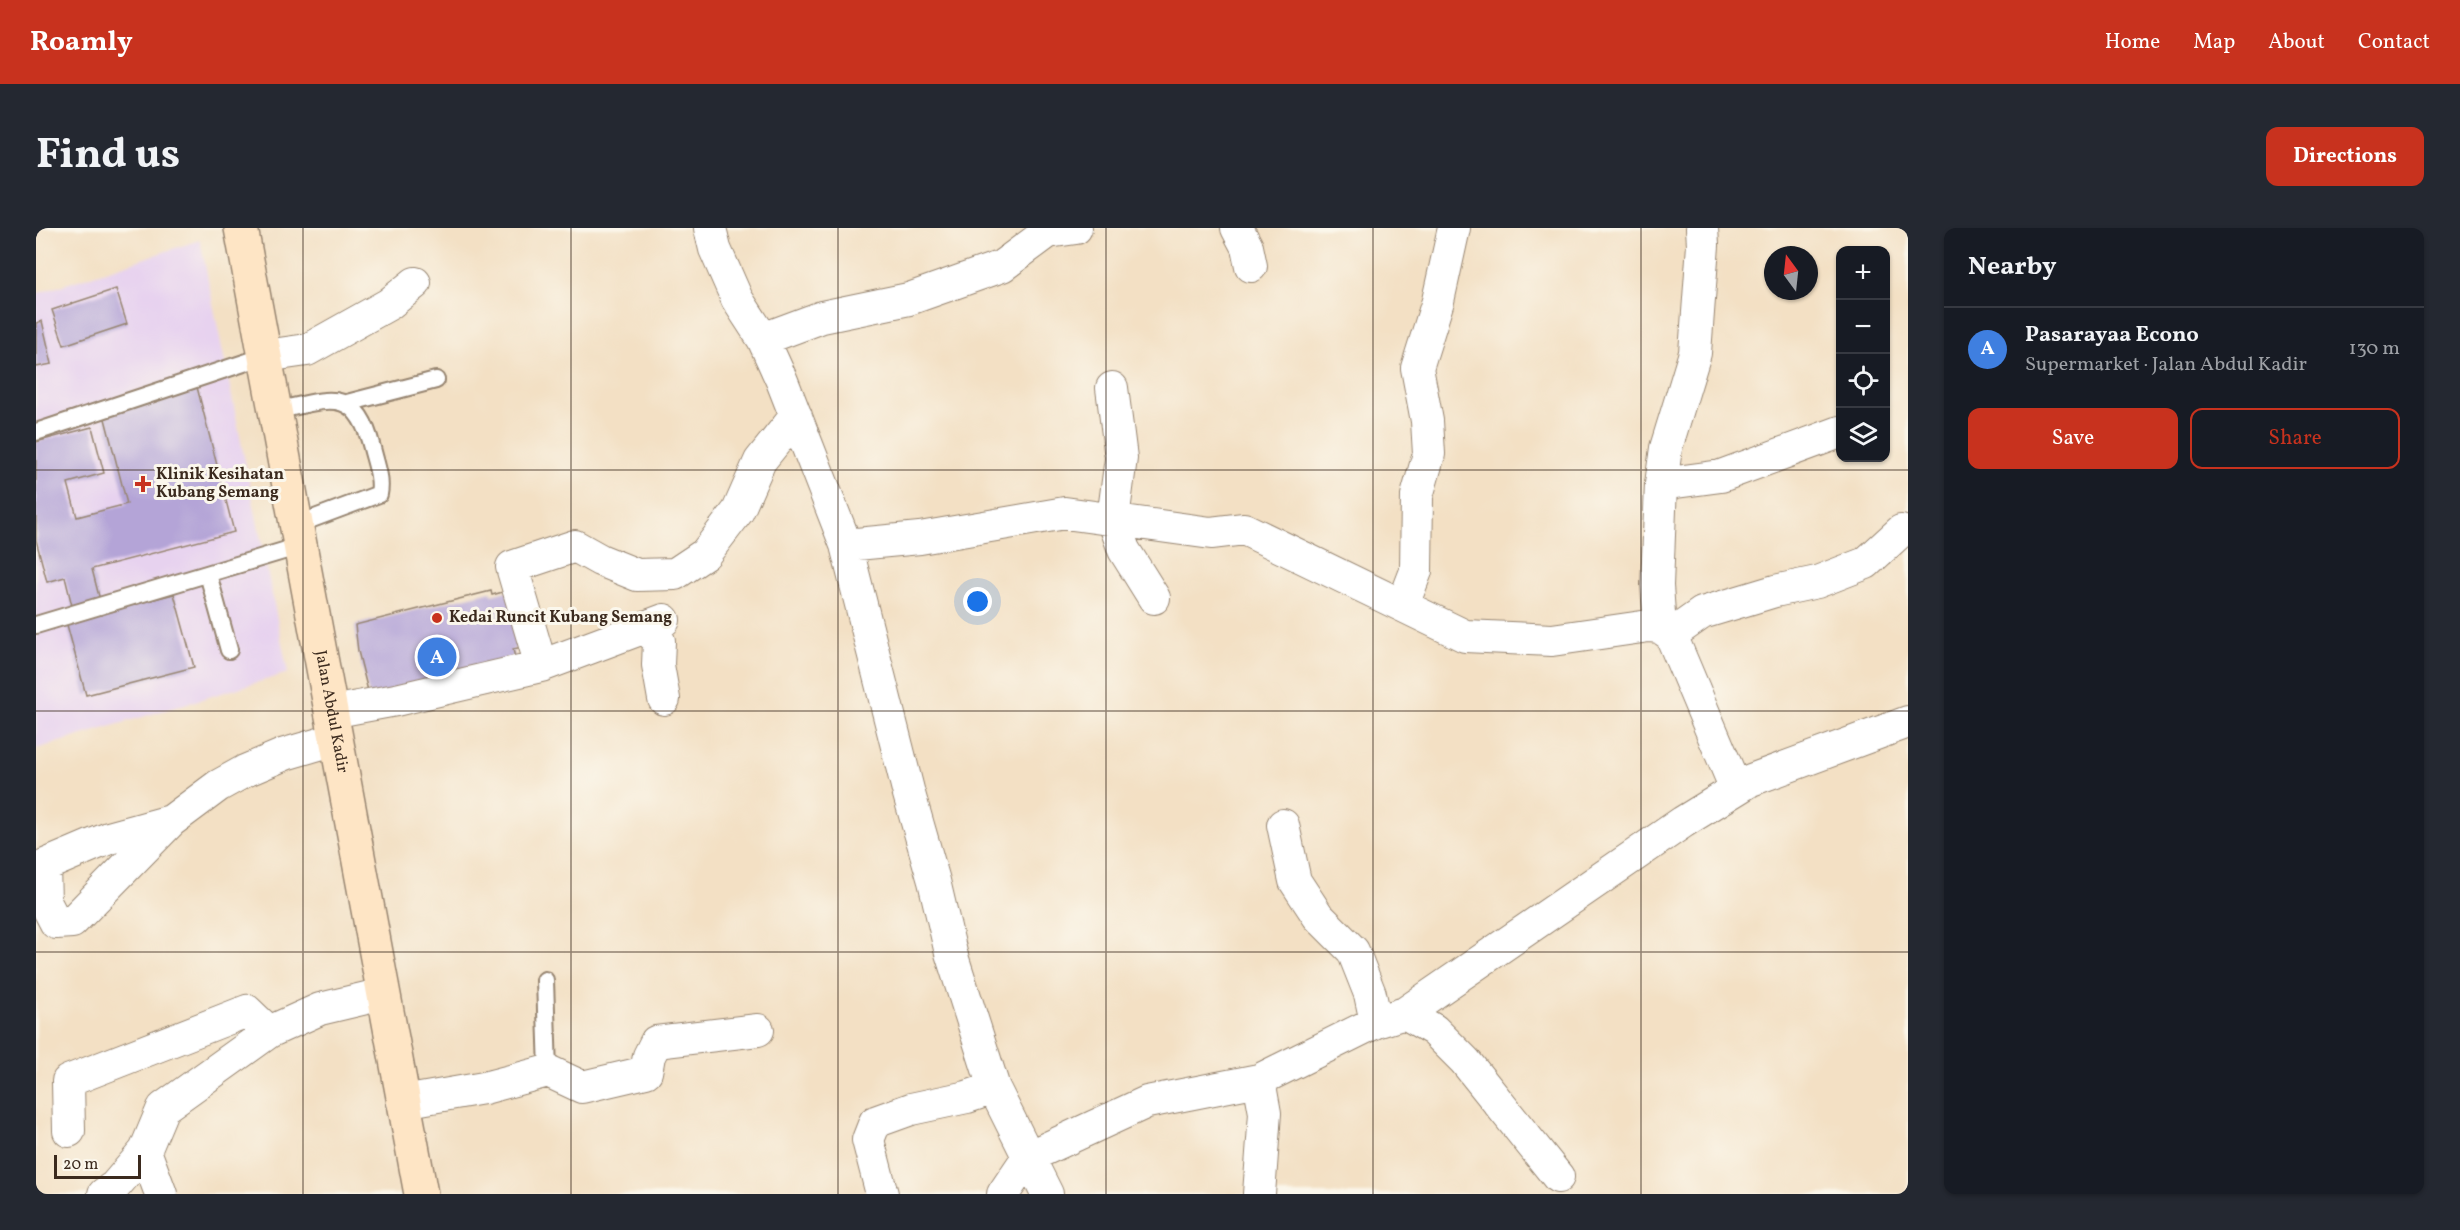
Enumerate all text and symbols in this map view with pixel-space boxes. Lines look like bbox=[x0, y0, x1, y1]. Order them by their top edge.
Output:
text: Roamly bbox=[30, 23, 133, 62]
text: Home bbox=[2105, 28, 2160, 57]
text: Map bbox=[2193, 28, 2235, 57]
text: About bbox=[2268, 28, 2325, 57]
text: Contact bbox=[2358, 28, 2430, 57]
text: Find us bbox=[36, 127, 180, 186]
button: Directions bbox=[2266, 127, 2424, 186]
north arrow bbox=[1764, 246, 1818, 300]
map controls bbox=[1836, 246, 1890, 462]
button: + bbox=[1836, 246, 1890, 300]
text: Nearby bbox=[1968, 249, 2057, 285]
button: − bbox=[1836, 300, 1890, 354]
text: Pasarayaa Econo bbox=[2025, 320, 2199, 351]
text: A bbox=[1980, 335, 1995, 363]
text: 130 m bbox=[2349, 335, 2400, 363]
text: Supermarket · Jalan Abdul Kadir bbox=[2025, 351, 2307, 379]
button: locate bbox=[1836, 354, 1890, 408]
button: layers bbox=[1836, 408, 1890, 462]
button: Save bbox=[1968, 408, 2178, 469]
button: Share bbox=[2190, 408, 2400, 469]
place label: Klinik Kesihatan Kubang Semang bbox=[156, 464, 285, 504]
marker: Klinik Kesihatan Kubang Semang bbox=[134, 475, 152, 493]
your location bbox=[963, 587, 992, 616]
place label: Kedai Runcit Kubang Semang bbox=[449, 607, 672, 629]
marker: Kedai Runcit Kubang Semang bbox=[430, 611, 444, 625]
pin: A bbox=[418, 634, 456, 680]
street label: Jalan Abdul Kadir bbox=[309, 649, 353, 775]
scale bar bbox=[54, 1152, 141, 1180]
text: 20 m bbox=[63, 1154, 98, 1176]

